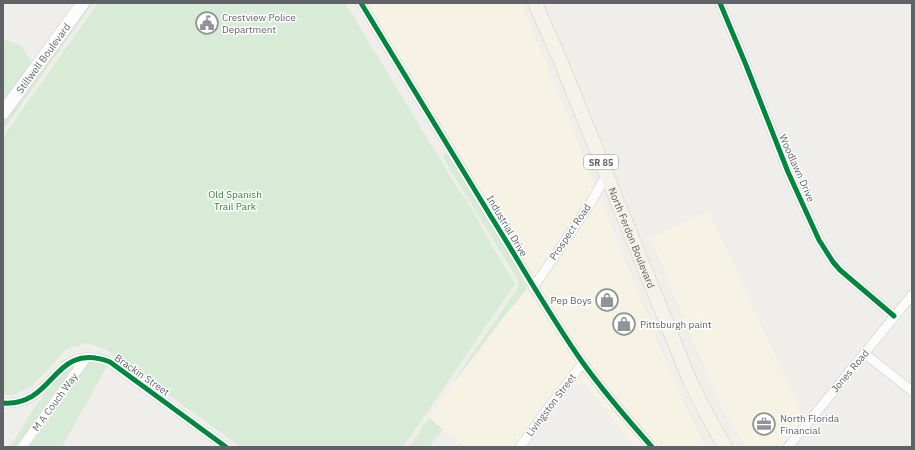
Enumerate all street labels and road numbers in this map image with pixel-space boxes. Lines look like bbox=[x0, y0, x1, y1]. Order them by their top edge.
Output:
street label: Stillwell Boulevard bbox=[13, 20, 73, 96]
street label: Woodlawn Drive bbox=[776, 132, 818, 204]
road number: SR 85 bbox=[584, 155, 618, 169]
street label: North Ferdon Boulevard bbox=[606, 185, 658, 290]
street label: Industrial Drive bbox=[484, 193, 531, 259]
street label: Prospect Road bbox=[546, 201, 594, 263]
street label: Jones Road bbox=[828, 347, 872, 395]
street label: Brackin Street bbox=[112, 351, 172, 399]
street label: M A Couch Way bbox=[29, 370, 81, 434]
street label: Livingston Street bbox=[523, 371, 579, 439]

